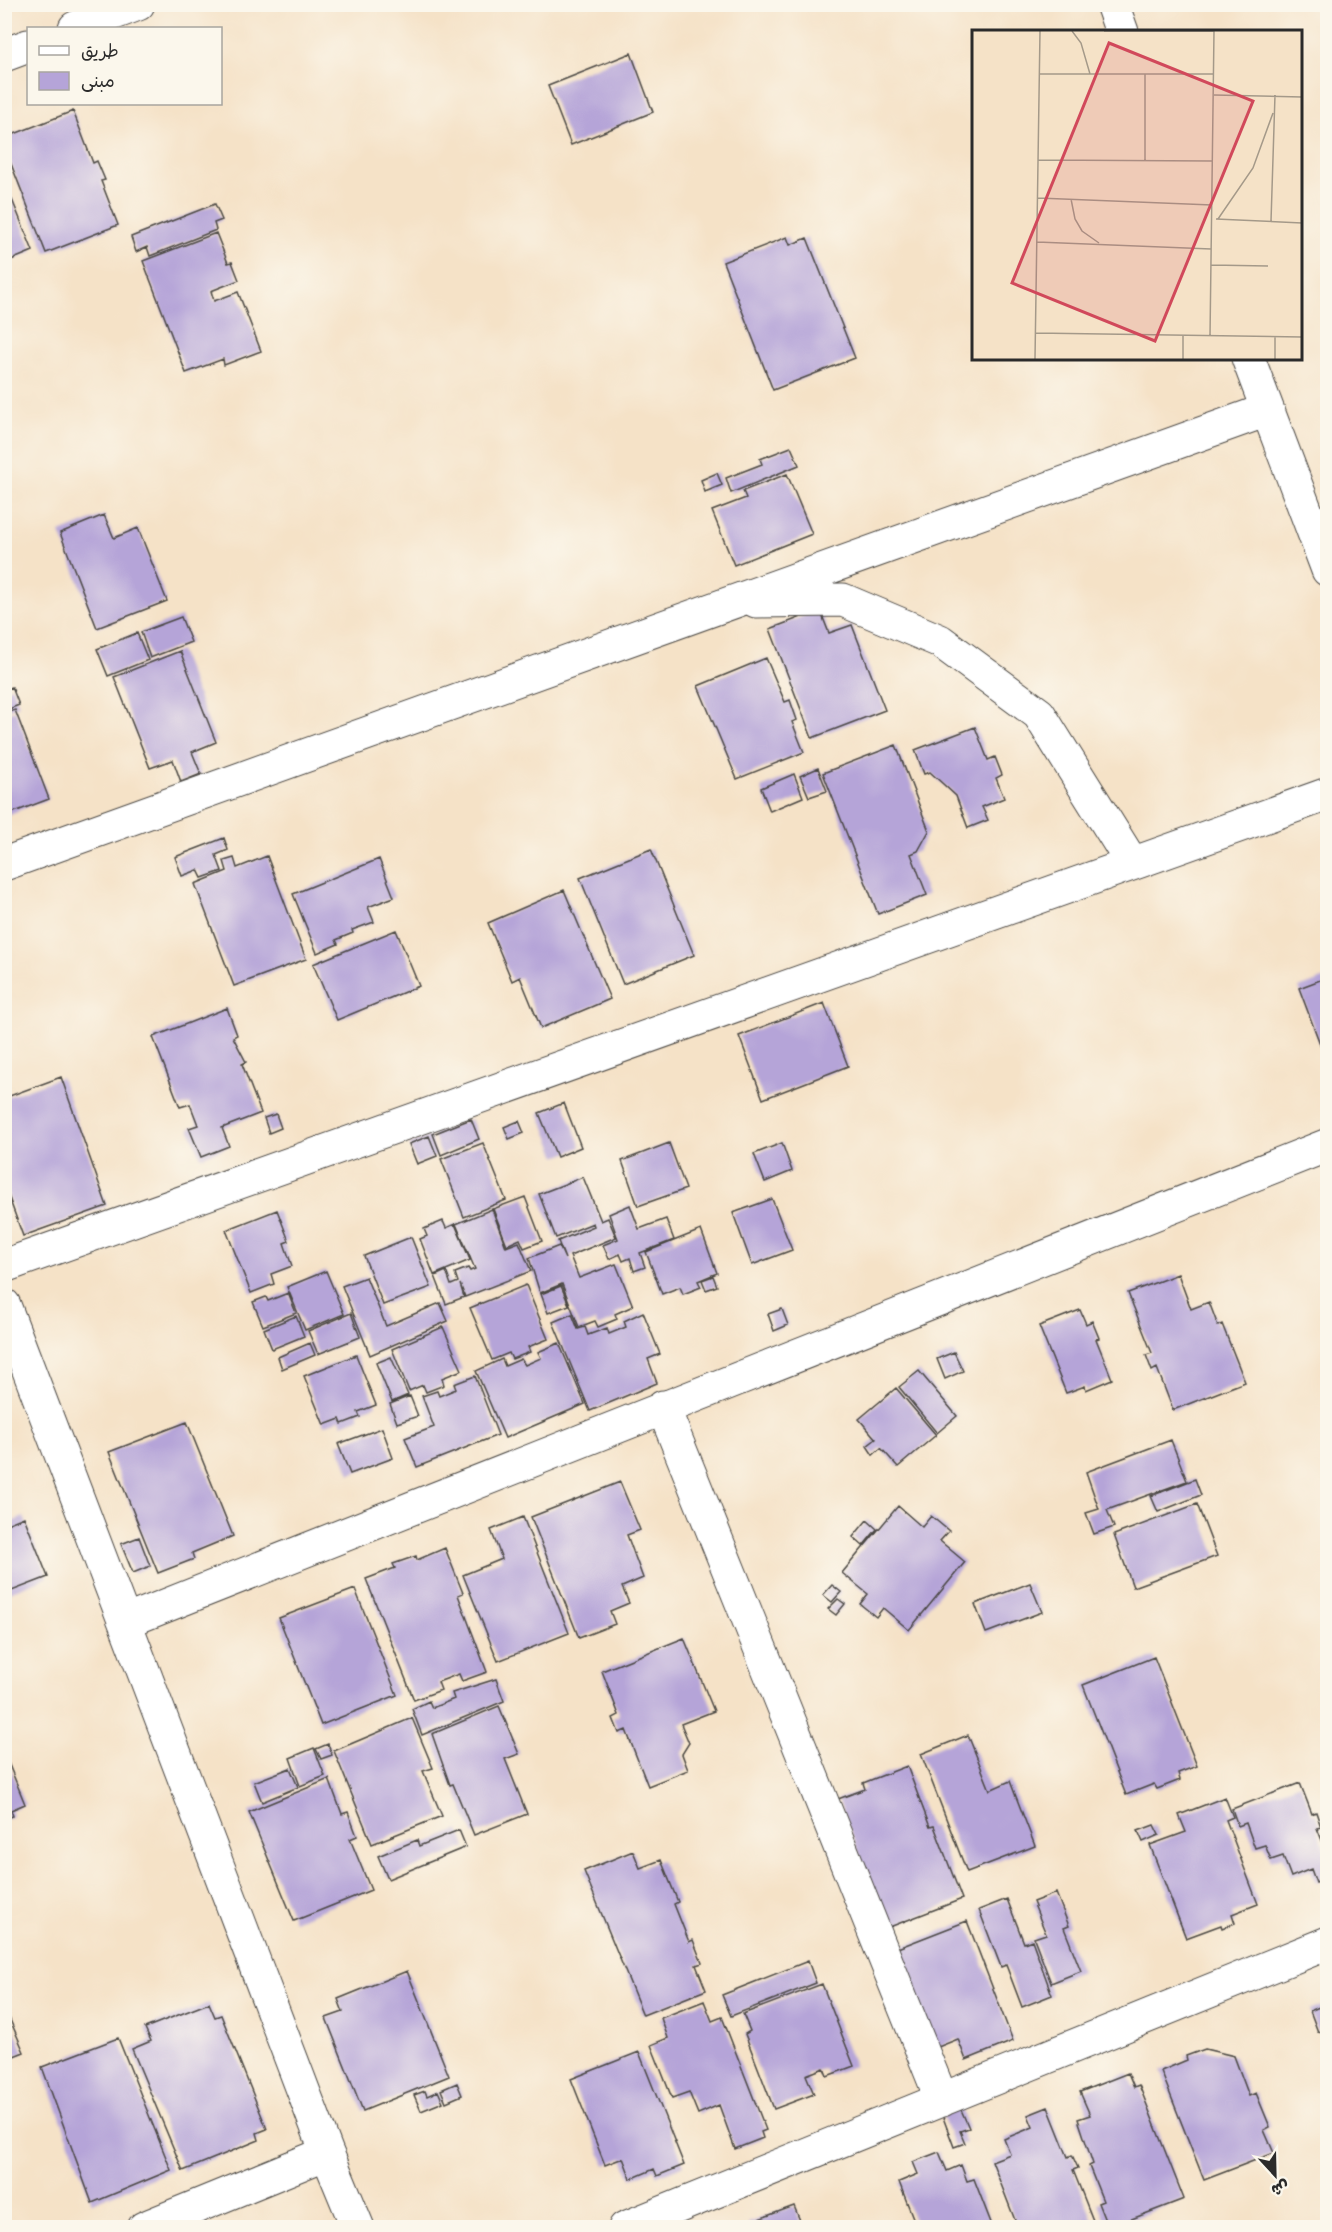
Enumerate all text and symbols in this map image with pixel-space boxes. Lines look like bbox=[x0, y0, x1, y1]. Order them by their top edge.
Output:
legend bbox=[27, 27, 222, 105]
inset map bbox=[972, 30, 1302, 360]
text: طريق bbox=[81, 40, 119, 62]
text: مبنى bbox=[81, 70, 115, 92]
north arrow bbox=[1245, 2145, 1305, 2205]
text: ش bbox=[1268, 2175, 1292, 2201]

